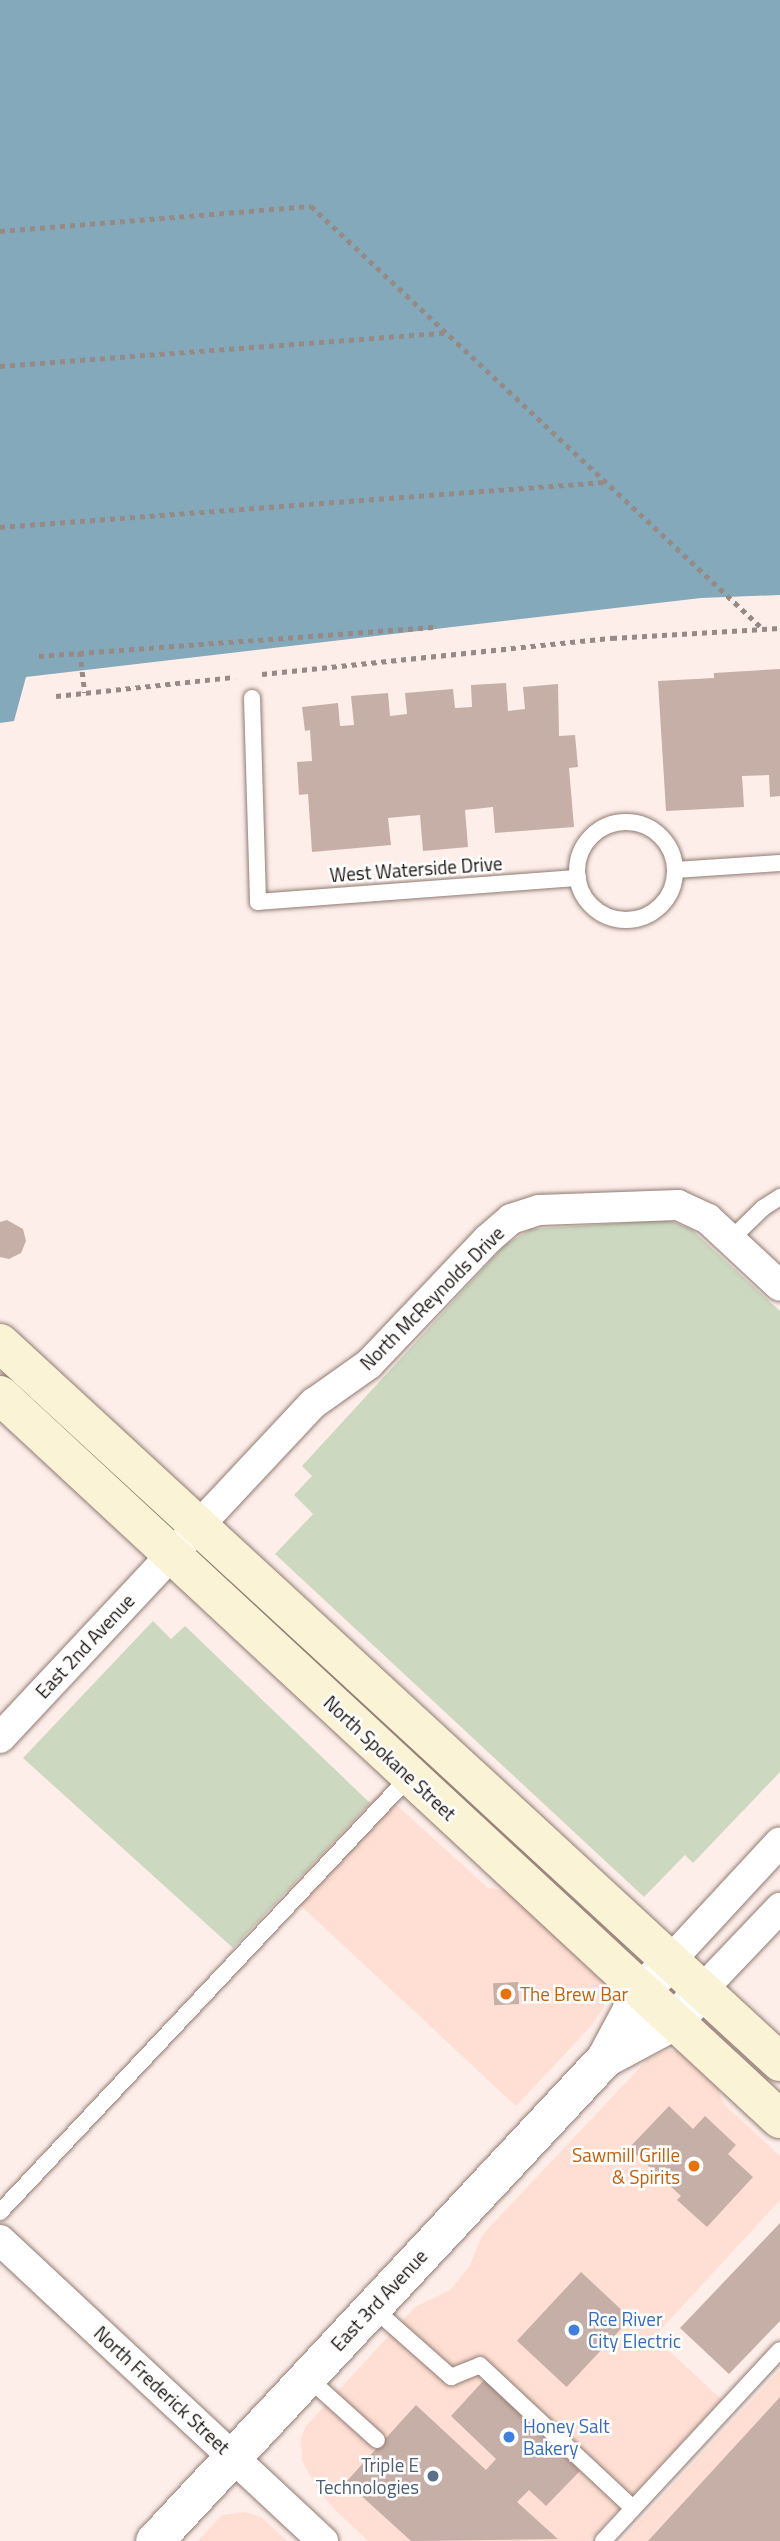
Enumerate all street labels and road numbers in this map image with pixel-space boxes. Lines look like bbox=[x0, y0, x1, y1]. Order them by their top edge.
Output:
street label: West Waterside Drive bbox=[329, 852, 503, 886]
street label: North McReynolds Drive bbox=[355, 1221, 509, 1375]
street label: East 2nd Avenue bbox=[31, 1589, 139, 1703]
street label: North Spokane Street bbox=[319, 1691, 461, 1825]
street label: East 3rd Avenue bbox=[326, 2245, 432, 2355]
street label: North Frederick Street bbox=[90, 2321, 234, 2459]

